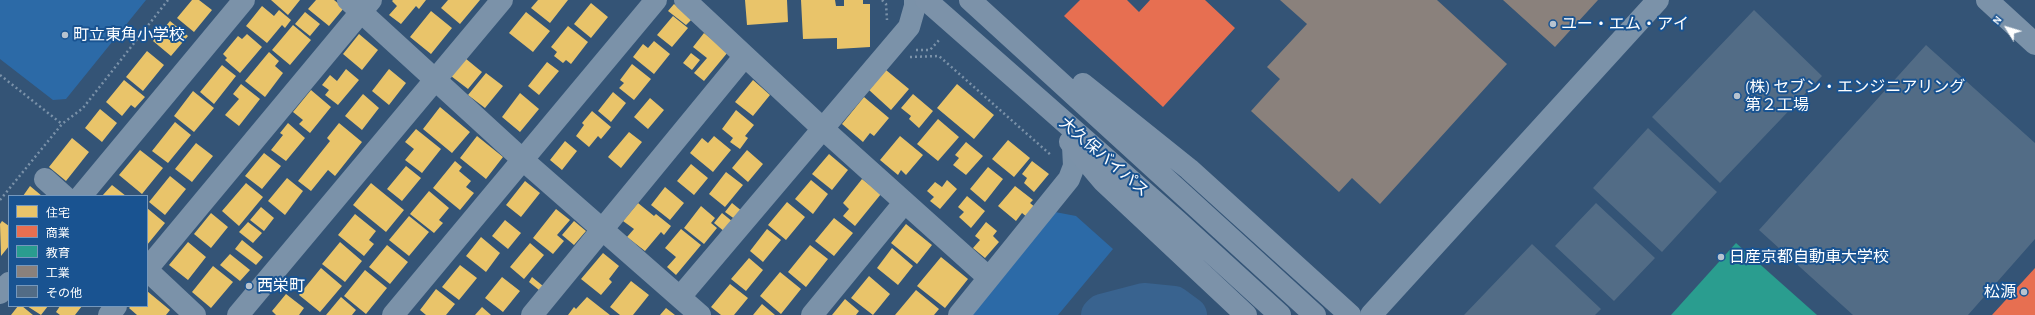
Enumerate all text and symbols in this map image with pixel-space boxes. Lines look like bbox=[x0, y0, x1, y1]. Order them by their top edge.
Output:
north arrow bbox=[1987, 8, 2027, 48]
place label: ユー・エム・アイ bbox=[1561, 14, 1689, 34]
text: N bbox=[1990, 14, 2004, 27]
marker: ユー・エム・アイ bbox=[1548, 19, 1558, 29]
place label: 町立東角小学校 bbox=[73, 25, 185, 45]
marker: 町立東角小学校 bbox=[60, 30, 70, 40]
place label: (株) セブン・エンジニアリング 第２工場 bbox=[1745, 77, 1965, 115]
marker: (株) セブン・エンジニアリング 第２工場 bbox=[1732, 91, 1742, 101]
street label: 大久保バイパス bbox=[1055, 113, 1153, 201]
legend bbox=[8, 195, 148, 307]
text: 住宅 bbox=[46, 207, 70, 219]
text: 商業 bbox=[46, 227, 70, 239]
text: 教育 bbox=[46, 247, 70, 259]
place label: 日産京都自動車大学校 bbox=[1729, 247, 1889, 267]
marker: 日産京都自動車大学校 bbox=[1716, 252, 1726, 262]
text: 工業 bbox=[46, 267, 70, 279]
place label: 西栄町 bbox=[257, 276, 305, 296]
marker: 西栄町 bbox=[244, 281, 254, 291]
place label: 松源 bbox=[1984, 282, 2016, 302]
text: その他 bbox=[46, 287, 82, 299]
marker: 松源 bbox=[2019, 287, 2029, 297]

